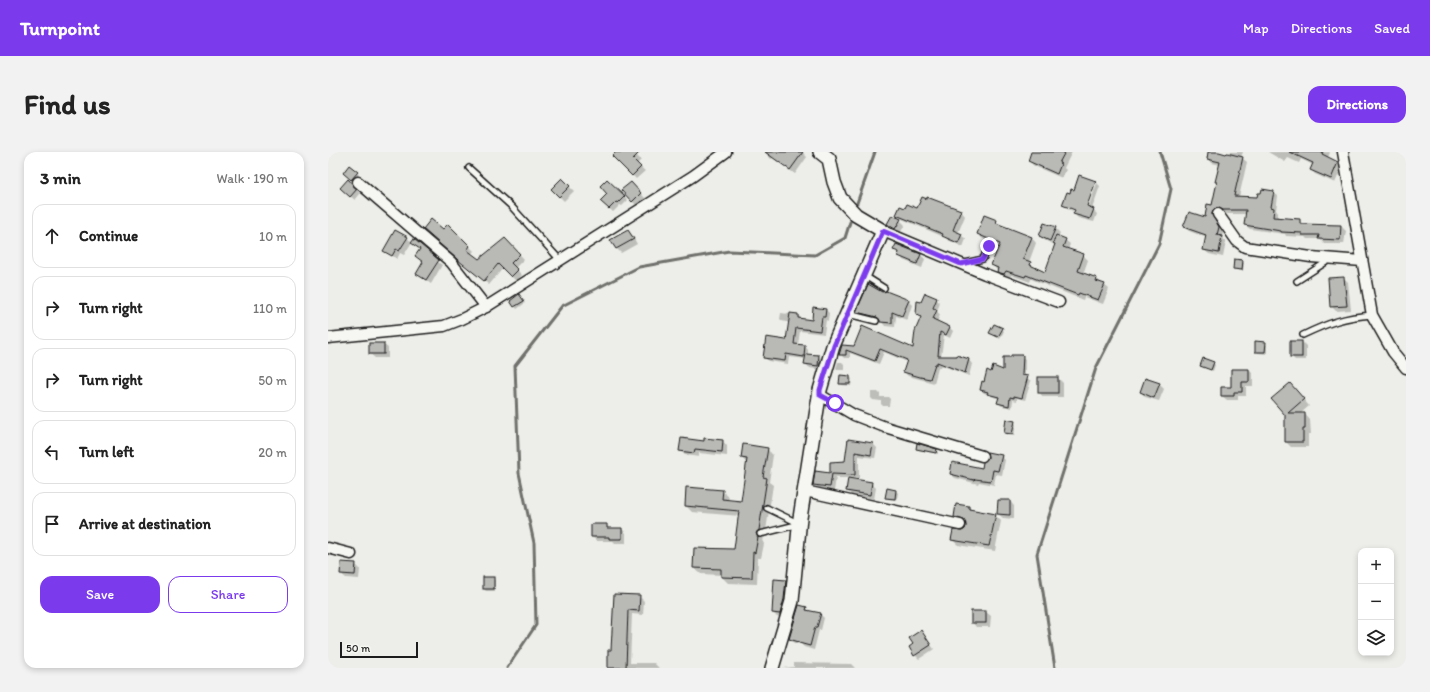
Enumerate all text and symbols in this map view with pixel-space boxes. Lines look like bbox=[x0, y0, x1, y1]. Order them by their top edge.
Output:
text: Turnpoint bbox=[20, 17, 100, 40]
text: Map bbox=[1243, 20, 1269, 37]
text: Directions bbox=[1291, 20, 1352, 37]
text: Saved bbox=[1374, 20, 1410, 37]
button: Directions bbox=[1308, 86, 1406, 123]
text: Find us bbox=[24, 87, 111, 121]
text: 3 min bbox=[40, 168, 81, 188]
text: Walk · 190 m bbox=[217, 171, 288, 186]
icon: ahead bbox=[41, 225, 63, 247]
text: Continue bbox=[79, 227, 138, 245]
text: 10 m bbox=[259, 229, 287, 244]
route end bbox=[980, 237, 998, 255]
icon: right bbox=[41, 297, 63, 319]
text: Turn right bbox=[79, 299, 143, 317]
text: 110 m bbox=[253, 301, 287, 316]
icon: right bbox=[41, 369, 63, 391]
text: Turn right bbox=[79, 371, 143, 389]
text: 50 m bbox=[258, 373, 287, 388]
route start bbox=[826, 394, 844, 412]
icon: left bbox=[41, 441, 63, 463]
text: Turn left bbox=[79, 443, 134, 461]
text: 20 m bbox=[258, 445, 287, 460]
icon: arrive bbox=[41, 513, 63, 535]
text: Arrive at destination bbox=[79, 515, 211, 533]
map controls bbox=[1358, 548, 1394, 656]
button: + bbox=[1358, 548, 1394, 584]
button: Save bbox=[40, 576, 160, 613]
button: Share bbox=[168, 576, 288, 613]
button: − bbox=[1358, 584, 1394, 620]
button: layers bbox=[1358, 620, 1394, 656]
scale bar bbox=[340, 640, 418, 659]
text: 50 m bbox=[346, 642, 370, 655]

